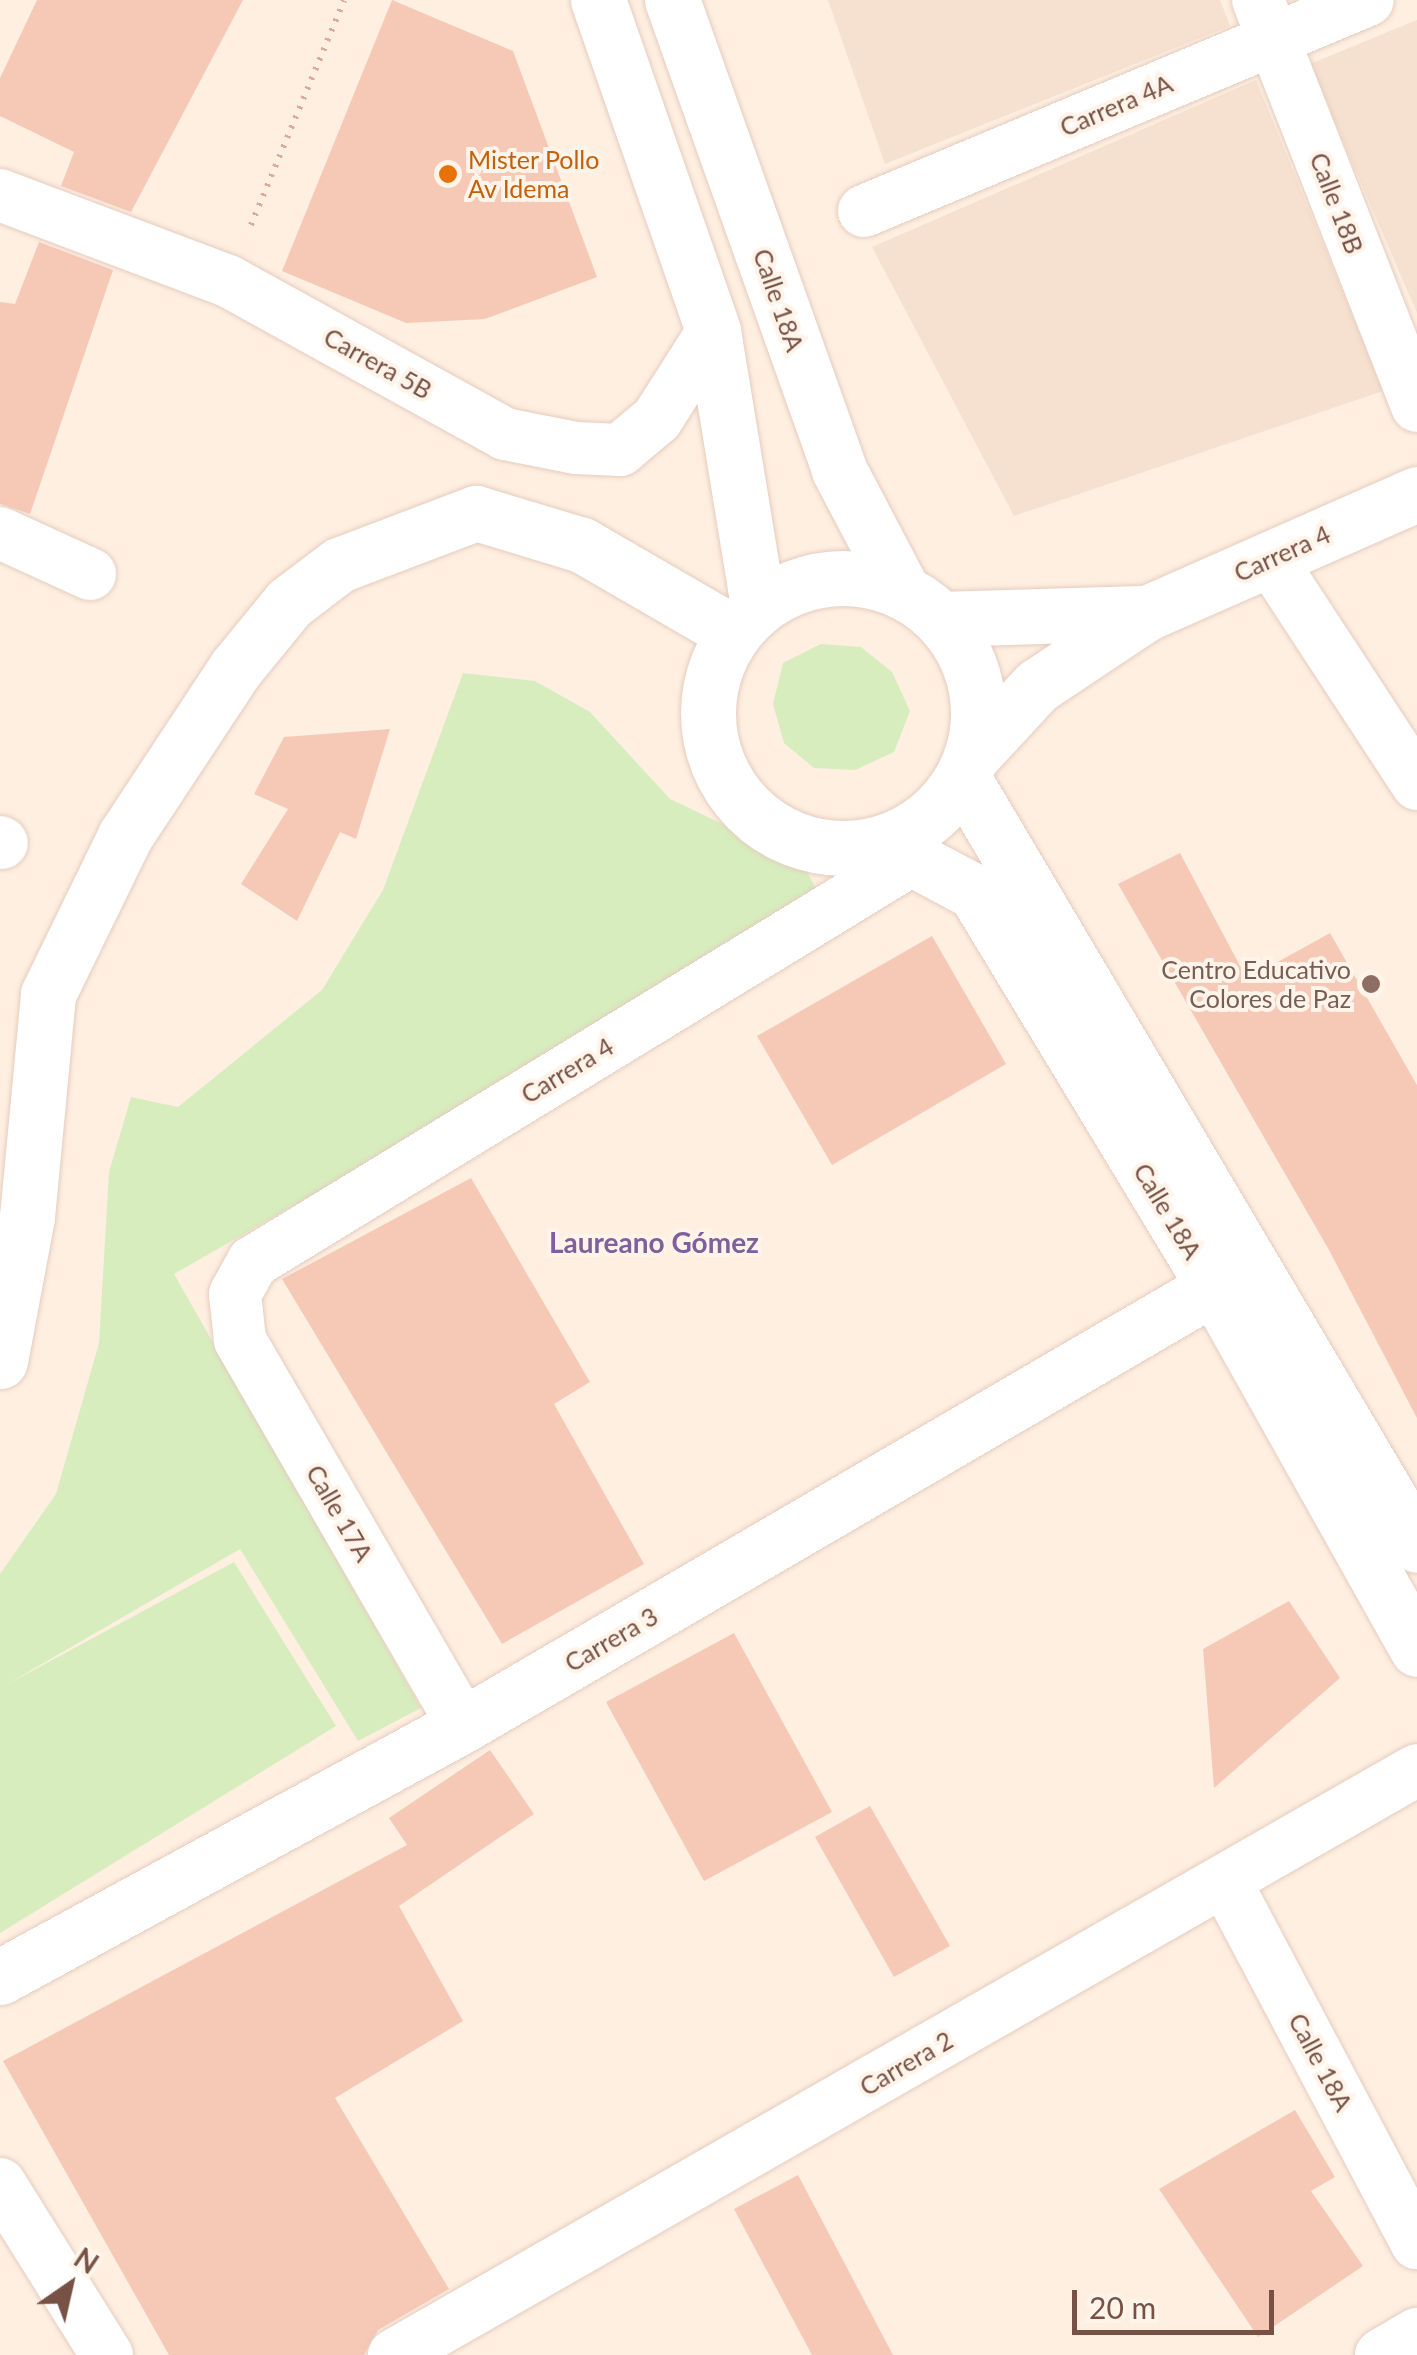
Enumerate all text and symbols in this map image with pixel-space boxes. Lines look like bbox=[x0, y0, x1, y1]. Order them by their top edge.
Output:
street label: Carrera 4A bbox=[1055, 68, 1177, 142]
place label: Mister Pollo Av Idema bbox=[468, 145, 600, 204]
street label: Calle 18B bbox=[1304, 148, 1370, 258]
marker: Mister Pollo Av Idema bbox=[437, 163, 459, 185]
street label: Calle 18A bbox=[747, 245, 811, 355]
street label: Carrera 5B bbox=[319, 321, 437, 405]
street label: Carrera 4 bbox=[1229, 519, 1335, 587]
place label: Centro Educativo Colores de Paz bbox=[1161, 955, 1351, 1014]
marker: Centro Educativo Colores de Paz bbox=[1360, 973, 1382, 995]
street label: Carrera 4 bbox=[515, 1031, 619, 1109]
street label: Calle 18A bbox=[1128, 1158, 1208, 1264]
district label: Laureano Gómez bbox=[549, 1225, 759, 1259]
street label: Calle 17A bbox=[300, 1459, 380, 1567]
street label: Carrera 3 bbox=[559, 1600, 663, 1678]
street label: Calle 18A bbox=[1283, 2008, 1359, 2116]
street label: Carrera 2 bbox=[854, 2024, 958, 2102]
north arrow bbox=[20, 2235, 120, 2335]
text: N bbox=[68, 2240, 105, 2280]
scale bar bbox=[1077, 2270, 1280, 2332]
text: 20 m bbox=[1089, 2289, 1156, 2325]

